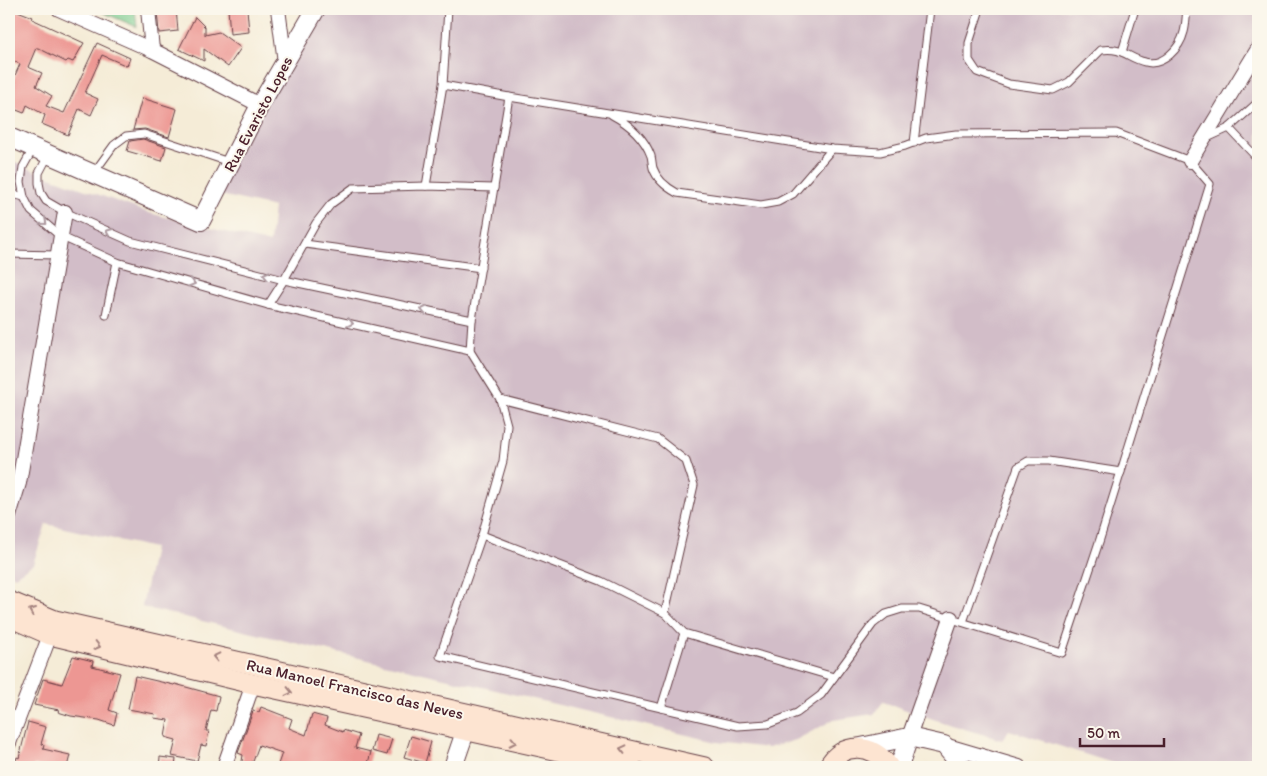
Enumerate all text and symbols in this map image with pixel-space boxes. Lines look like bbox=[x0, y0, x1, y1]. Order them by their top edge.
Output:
street label: Rua Evaristo Lopes bbox=[219, 53, 297, 175]
one-way arrow bbox=[38, 216, 47, 225]
one-way arrow bbox=[105, 227, 114, 238]
one-way arrow bbox=[261, 270, 270, 281]
one-way arrow bbox=[188, 278, 196, 288]
one-way arrow bbox=[420, 305, 429, 316]
one-way arrow bbox=[345, 317, 354, 328]
one-way arrow bbox=[28, 606, 37, 617]
one-way arrow bbox=[93, 640, 102, 651]
one-way arrow bbox=[212, 652, 221, 663]
street label: Rua Manoel Francisco das Neves bbox=[245, 655, 465, 723]
one-way arrow bbox=[285, 686, 294, 697]
scale bar bbox=[1080, 716, 1163, 748]
text: 50 m bbox=[1087, 724, 1120, 742]
one-way arrow bbox=[509, 736, 518, 747]
one-way arrow bbox=[619, 744, 628, 755]

